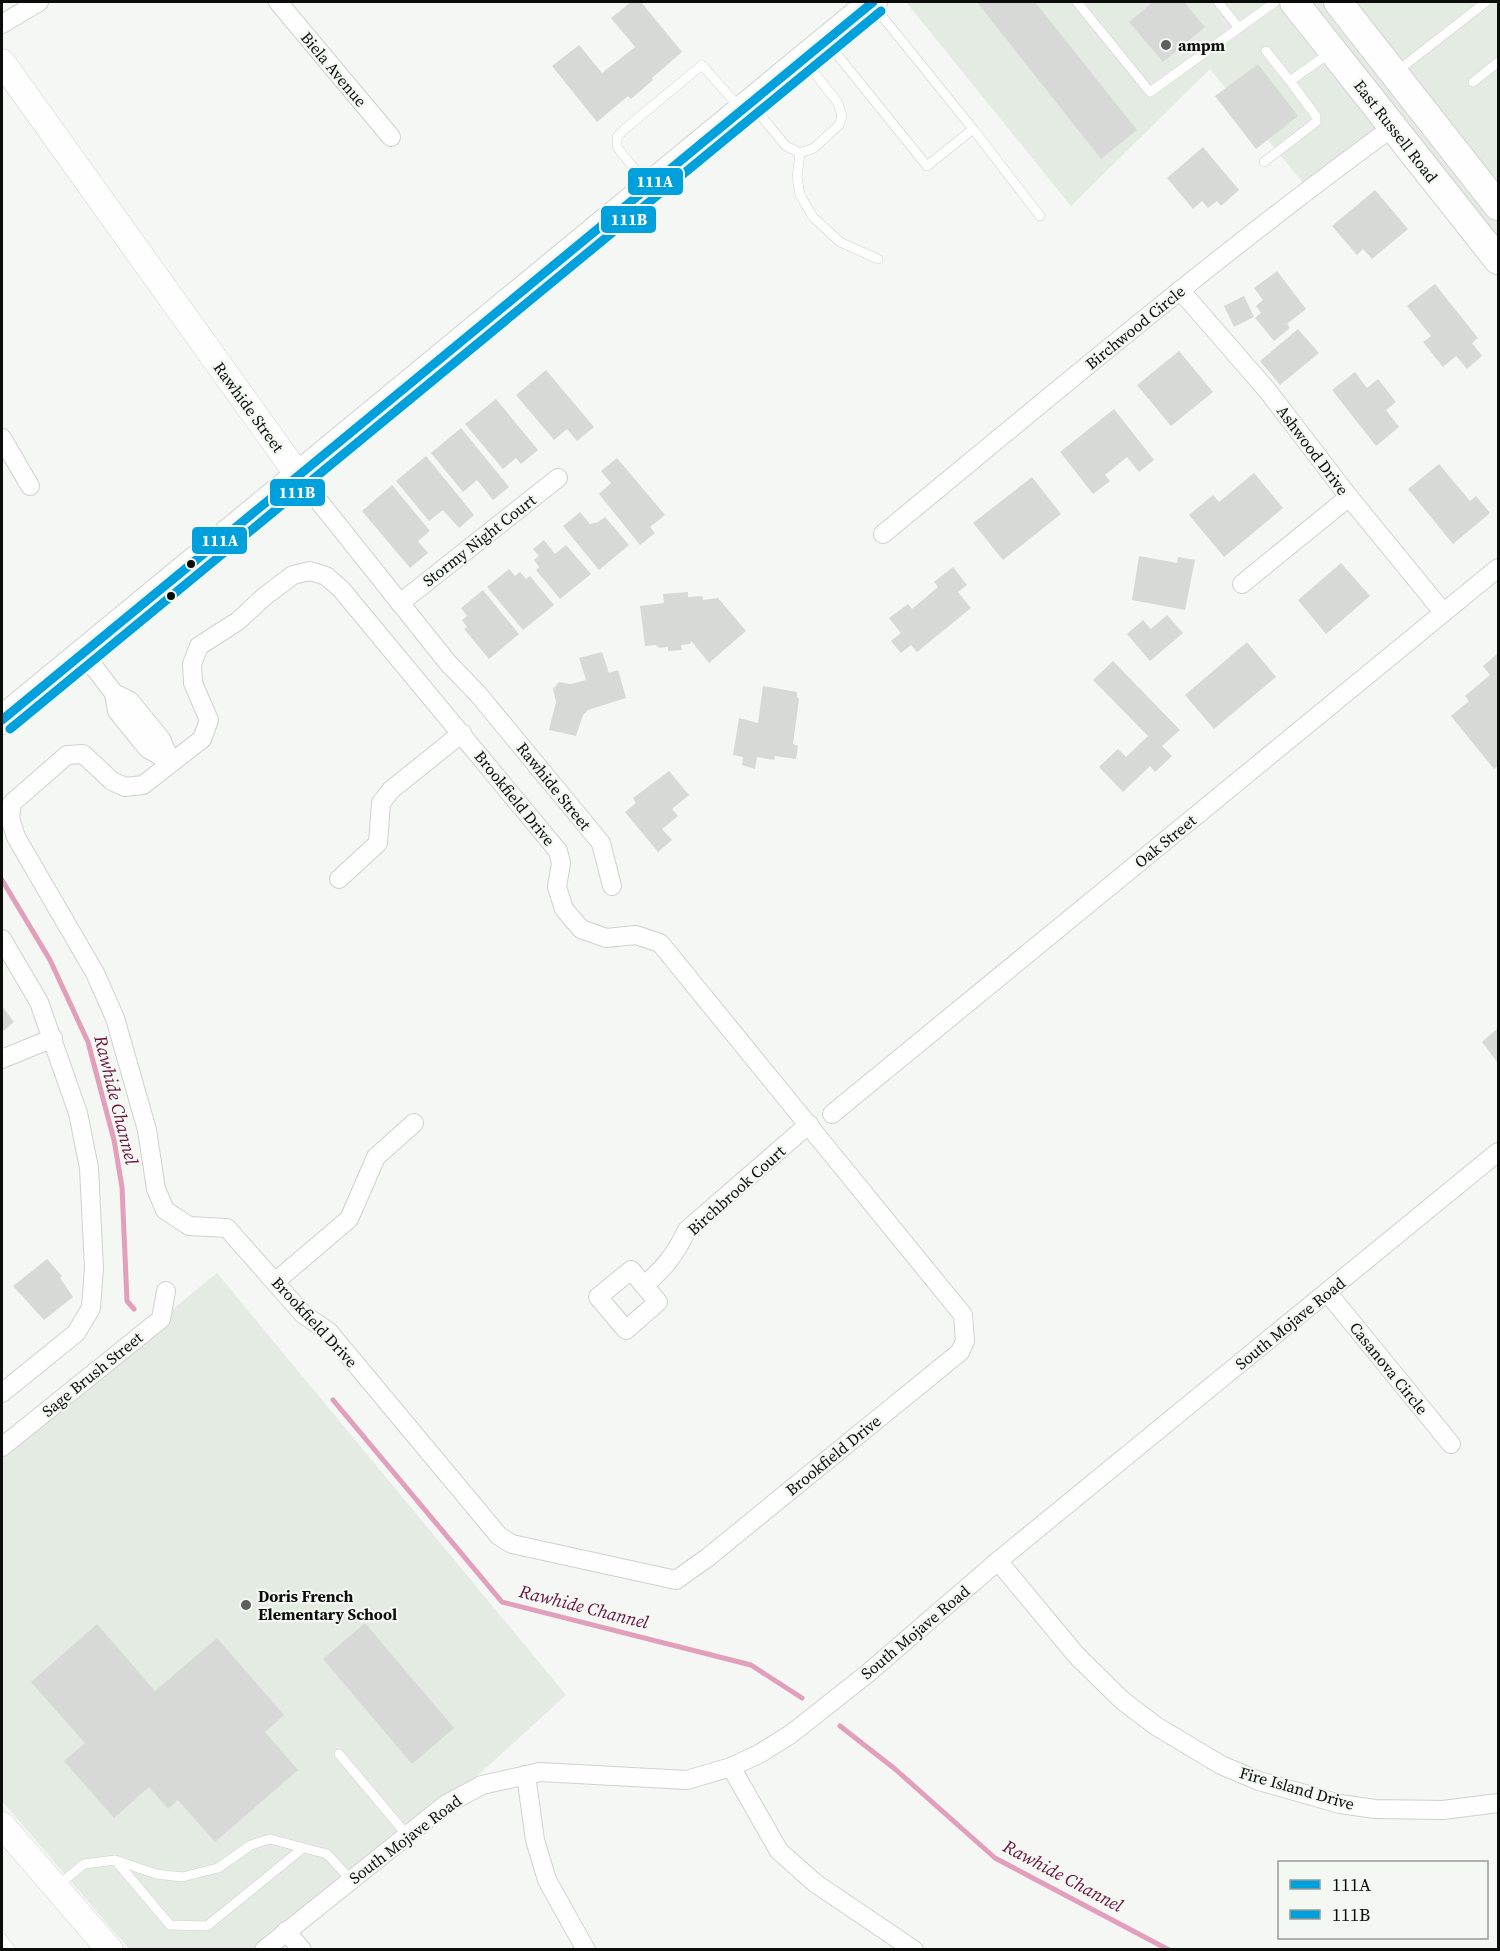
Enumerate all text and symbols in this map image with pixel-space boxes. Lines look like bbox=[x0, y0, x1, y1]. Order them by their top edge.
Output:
street label: Biela Avenue bbox=[296, 27, 372, 111]
place label: ampm bbox=[1178, 34, 1226, 56]
marker: ampm bbox=[1159, 38, 1173, 52]
street label: East Russell Road bbox=[1349, 75, 1443, 187]
line badge: 111A bbox=[627, 167, 684, 196]
text: 111A bbox=[637, 170, 674, 192]
line badge: 111B bbox=[600, 205, 657, 234]
text: 111B bbox=[611, 208, 648, 230]
street label: Birchwood Circle bbox=[1080, 280, 1190, 374]
street label: Rawhide Street bbox=[209, 357, 290, 457]
street label: Ashwood Drive bbox=[1272, 400, 1354, 500]
line badge: 111B bbox=[269, 478, 326, 507]
text: 111B bbox=[279, 481, 316, 503]
street label: Stormy Night Court bbox=[418, 488, 541, 591]
line badge: 111A bbox=[191, 526, 248, 555]
text: 111A bbox=[202, 529, 239, 551]
unlabelled marker bbox=[185, 558, 197, 570]
unlabelled marker bbox=[165, 590, 177, 602]
street label: Rawhide Street bbox=[512, 738, 597, 835]
street label: Brookfield Drive bbox=[470, 746, 560, 850]
street label: Oak Street bbox=[1130, 809, 1201, 873]
water label: Rawhide Channel bbox=[88, 1032, 145, 1167]
street label: Birchbrook Court bbox=[682, 1140, 790, 1240]
street label: Brookfield Drive bbox=[267, 1272, 363, 1372]
street label: South Mojave Road bbox=[1230, 1272, 1350, 1374]
street label: Casanova Circle bbox=[1345, 1317, 1433, 1419]
street label: Sage Brush Street bbox=[37, 1326, 148, 1422]
street label: Brookfield Drive bbox=[781, 1410, 885, 1500]
water label: Rawhide Channel bbox=[516, 1578, 651, 1635]
street label: South Mojave Road bbox=[856, 1580, 974, 1684]
place label: Doris French Elementary School bbox=[258, 1585, 397, 1625]
marker: Doris French Elementary School bbox=[239, 1598, 253, 1612]
street label: Fire Island Drive bbox=[1237, 1761, 1357, 1815]
street label: South Mojave Road bbox=[344, 1789, 466, 1889]
water label: Rawhide Channel bbox=[998, 1833, 1128, 1918]
legend bbox=[1278, 1861, 1488, 1939]
text: 111A bbox=[1332, 1872, 1371, 1897]
text: 111B bbox=[1332, 1902, 1370, 1927]

